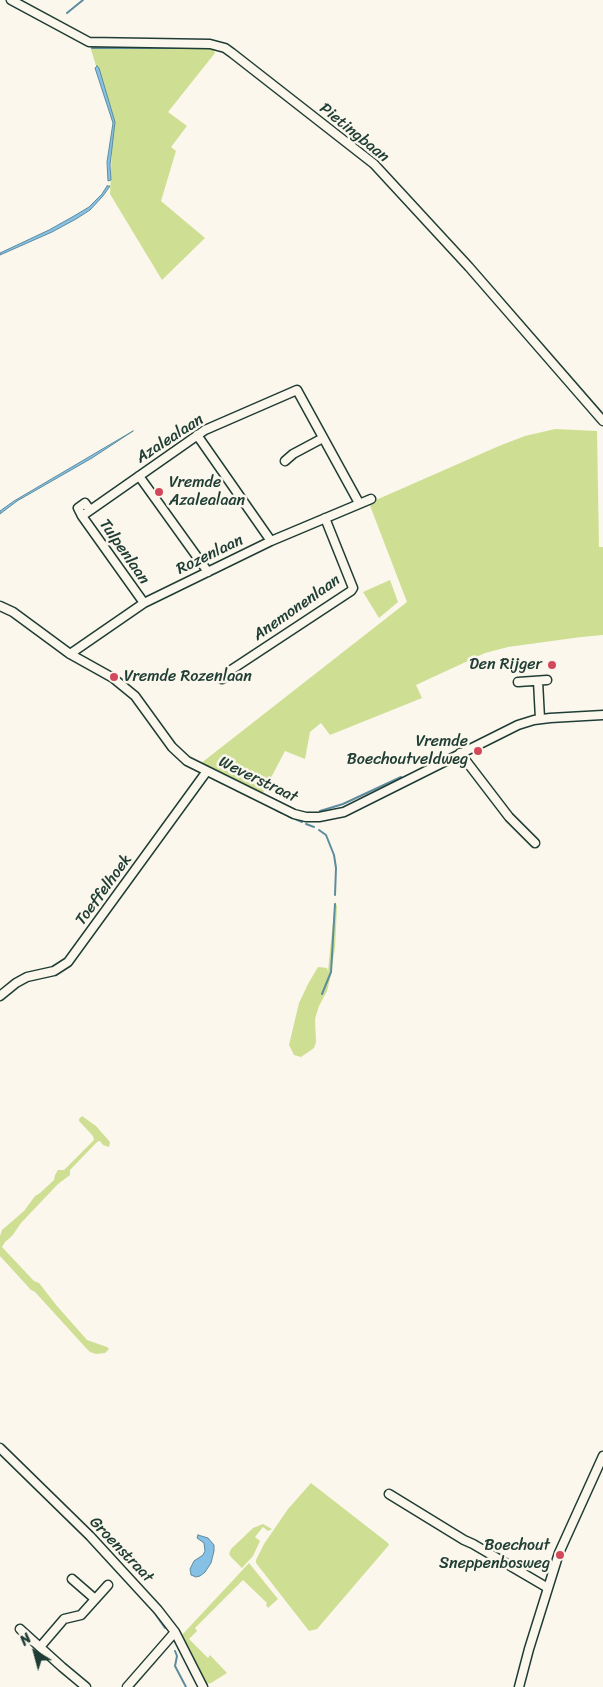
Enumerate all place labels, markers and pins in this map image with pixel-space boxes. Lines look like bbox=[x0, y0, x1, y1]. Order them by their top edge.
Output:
place label: Vremde Azalealaan bbox=[169, 473, 245, 511]
marker: Vremde Azalealaan bbox=[153, 486, 165, 498]
place label: Den Rijger bbox=[469, 655, 542, 675]
marker: Den Rijger bbox=[546, 659, 558, 671]
place label: Vremde Rozenlaan bbox=[124, 667, 252, 687]
marker: Vremde Rozenlaan bbox=[108, 671, 120, 683]
place label: Vremde Boechoutveldweg bbox=[347, 732, 468, 770]
marker: Vremde Boechoutveldweg bbox=[472, 745, 484, 757]
place label: Boechout Sneppenbosweg bbox=[439, 1536, 550, 1574]
marker: Boechout Sneppenbosweg bbox=[554, 1549, 566, 1561]

